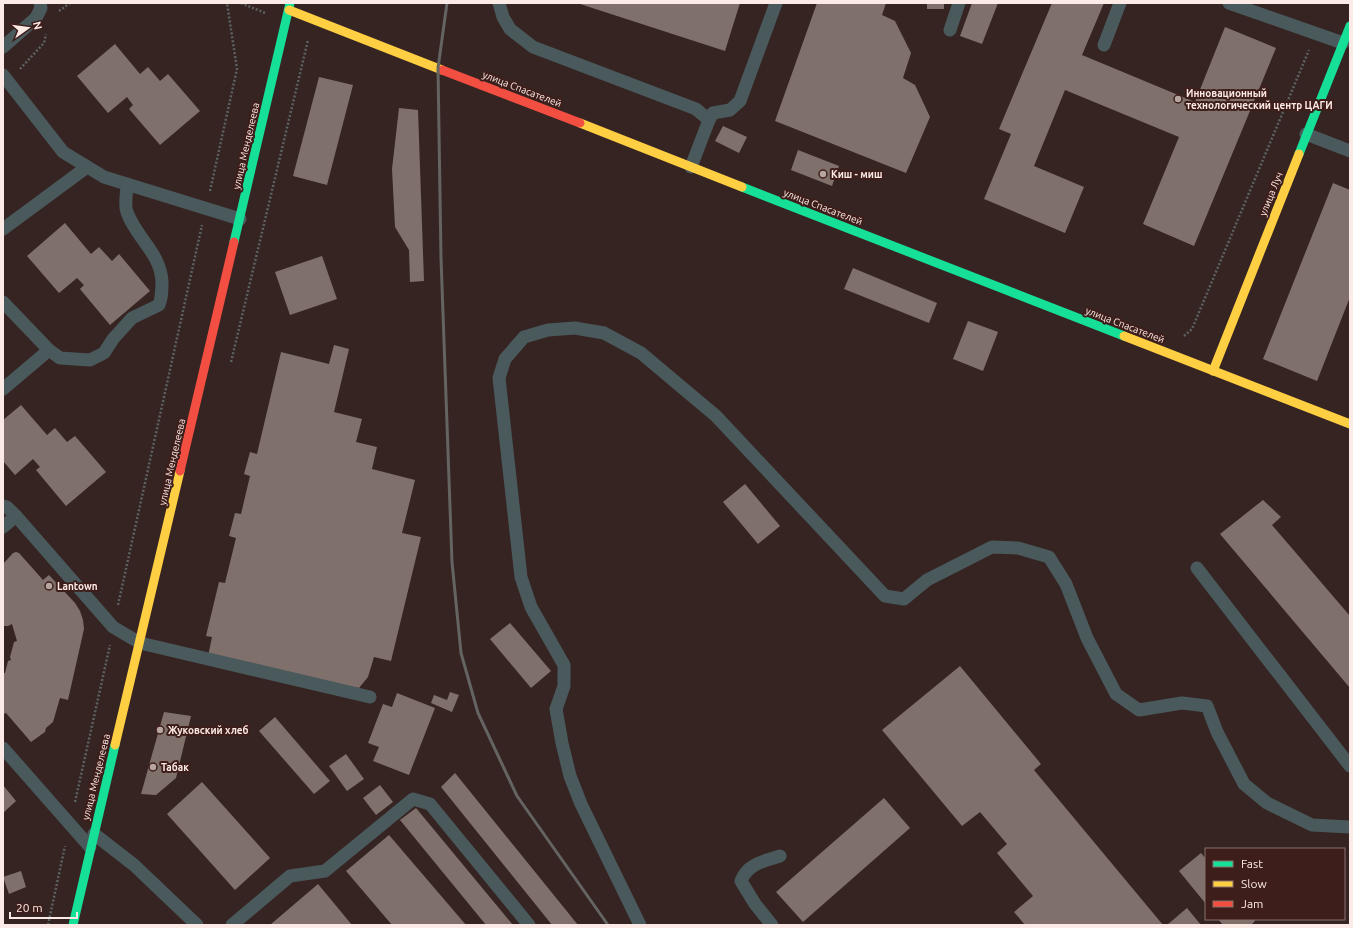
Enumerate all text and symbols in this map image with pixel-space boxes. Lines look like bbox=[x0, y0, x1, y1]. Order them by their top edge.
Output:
north arrow bbox=[8, 8, 48, 48]
text: N bbox=[31, 20, 45, 31]
street label: улица Спасателей bbox=[481, 69, 563, 109]
place label: Инновационный технологический центр ЦАГИ bbox=[1186, 88, 1333, 111]
marker: Инновационный технологический центр ЦАГИ bbox=[1173, 94, 1183, 104]
street label: улица Менделеева bbox=[231, 102, 261, 190]
marker: Киш - миш bbox=[818, 169, 828, 179]
place label: Киш - миш bbox=[831, 169, 882, 180]
street label: улица Луч bbox=[1257, 170, 1285, 218]
street label: улица Спасателей bbox=[782, 187, 864, 227]
street label: улица Спасателей bbox=[1084, 305, 1166, 345]
street label: улица Менделеева bbox=[157, 418, 187, 506]
marker: Lantown bbox=[44, 581, 54, 591]
place label: Lantown bbox=[57, 581, 98, 592]
marker: Жуковский хлеб bbox=[155, 725, 165, 735]
place label: Жуковский хлеб bbox=[168, 725, 249, 736]
street label: улица Менделеева bbox=[80, 733, 112, 821]
marker: Табак bbox=[148, 762, 158, 772]
place label: Табак bbox=[161, 762, 189, 773]
legend bbox=[1205, 848, 1345, 920]
text: Fast bbox=[1241, 857, 1263, 870]
text: Slow bbox=[1241, 877, 1267, 890]
scale bar bbox=[10, 894, 77, 920]
text: Jam bbox=[1241, 897, 1263, 910]
text: 20 m bbox=[16, 901, 43, 914]

